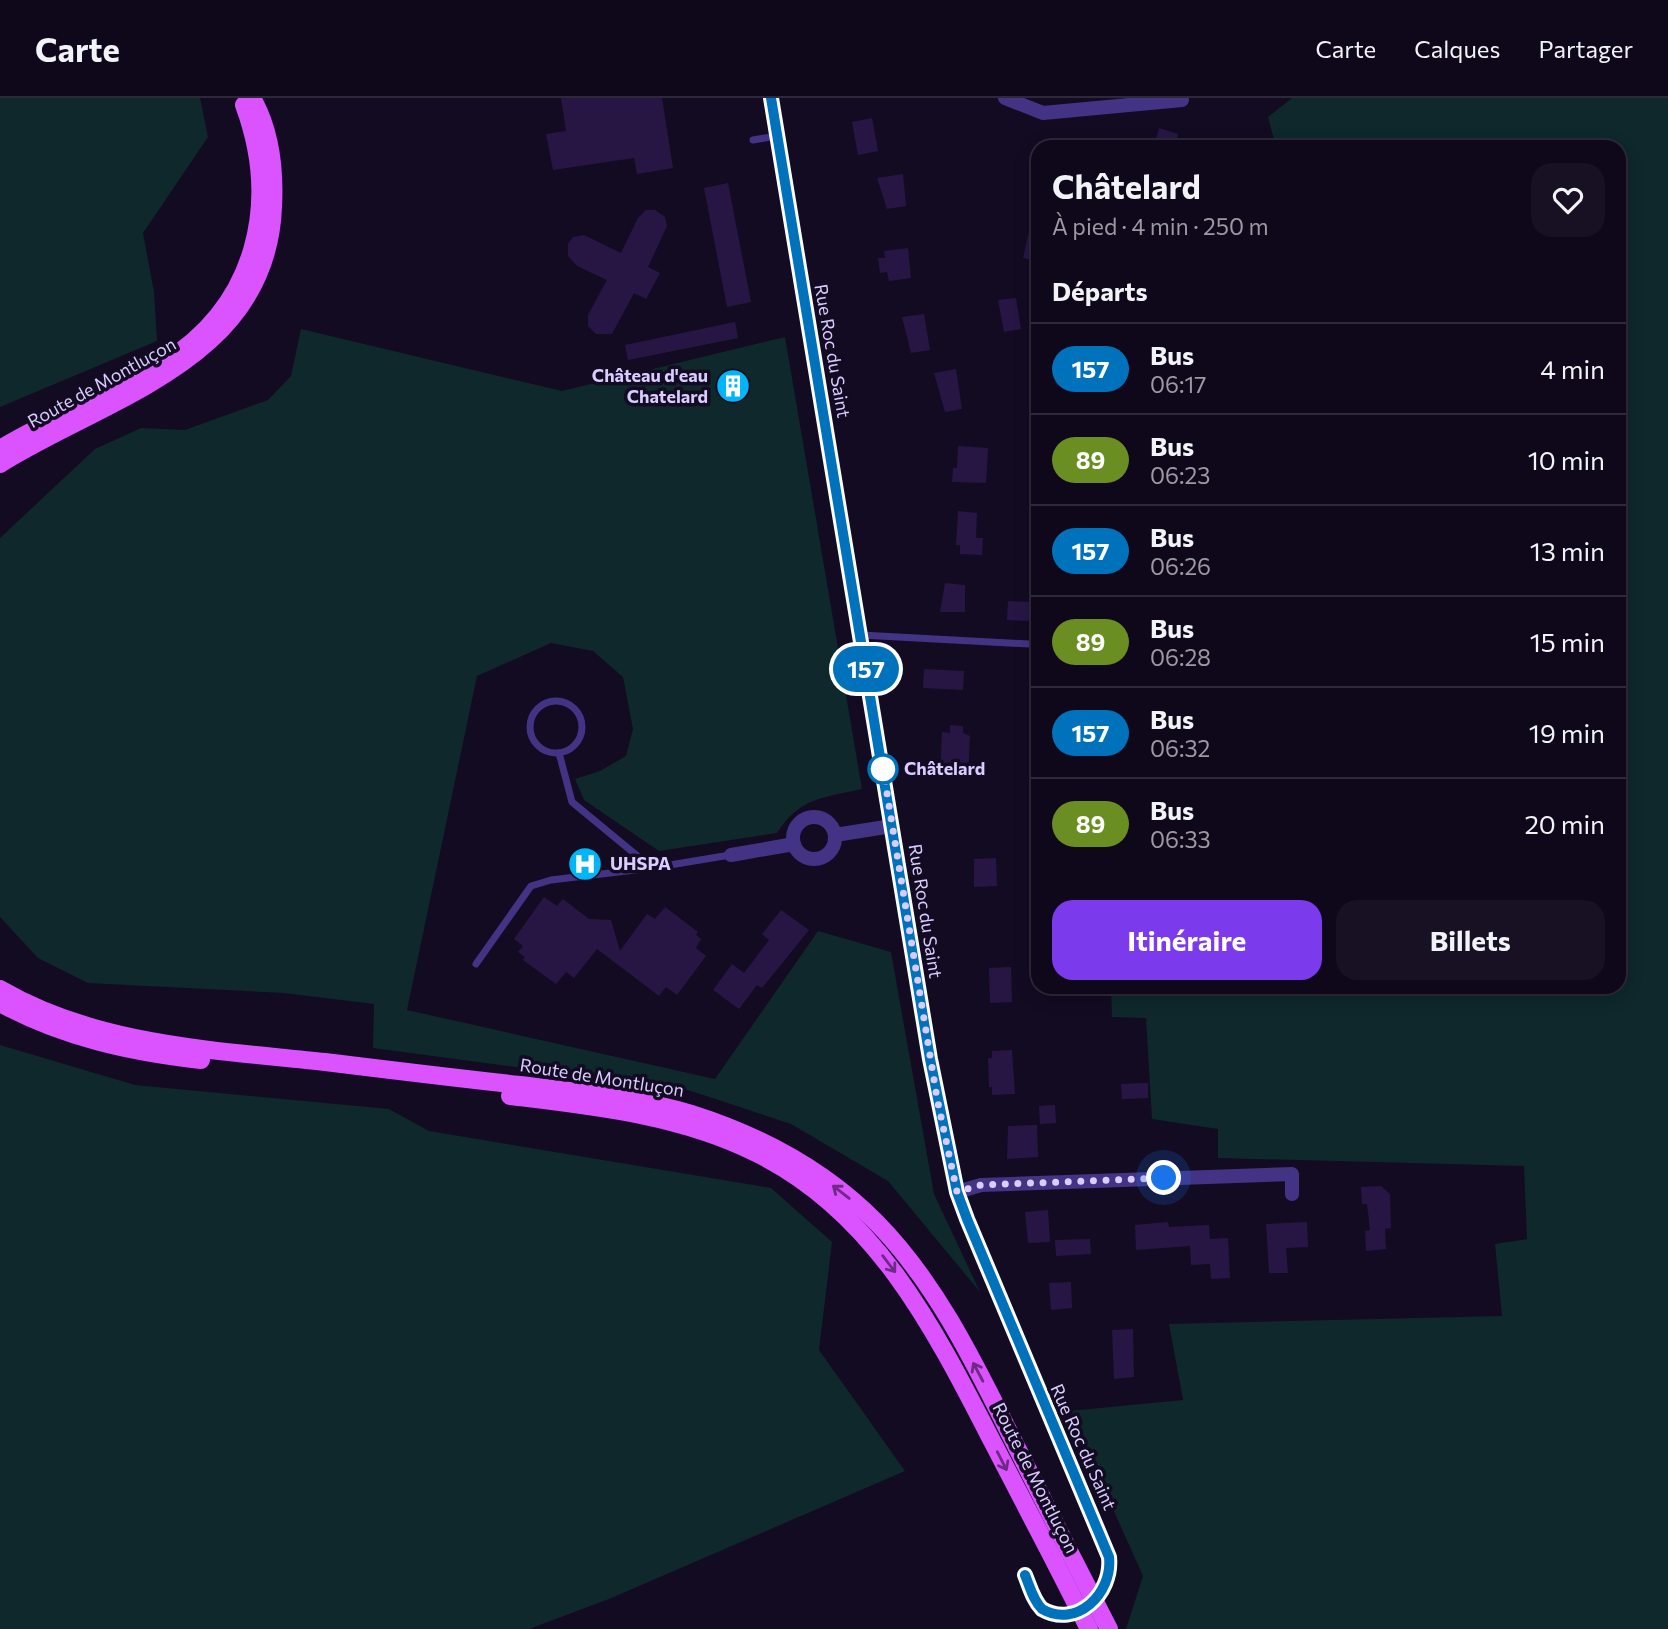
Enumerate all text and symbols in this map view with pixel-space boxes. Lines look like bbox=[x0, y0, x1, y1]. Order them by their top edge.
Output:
text: Carte bbox=[35, 28, 120, 69]
text: Carte bbox=[1315, 34, 1376, 63]
text: Calques bbox=[1414, 34, 1500, 63]
text: Partager bbox=[1538, 34, 1633, 63]
button: heart bbox=[1531, 163, 1605, 237]
text: Châtelard bbox=[1052, 165, 1201, 206]
text: À pied · 4 min · 250 m bbox=[1052, 212, 1269, 240]
text: Départs bbox=[1052, 275, 1148, 306]
street label: Rue Roc du Saint bbox=[810, 282, 856, 420]
street label: Route de Montluçon bbox=[24, 332, 179, 432]
text: Bus bbox=[1150, 339, 1194, 370]
text: 4 min bbox=[1540, 353, 1605, 384]
text: 157 bbox=[1071, 354, 1110, 383]
place label: Château d'eau Chatelard bbox=[592, 364, 708, 407]
building icon: Château d'eau Chatelard bbox=[714, 367, 752, 405]
text: 06:17 bbox=[1150, 370, 1206, 398]
text: Bus bbox=[1150, 430, 1194, 461]
text: 10 min bbox=[1528, 444, 1605, 475]
text: 89 bbox=[1076, 445, 1105, 474]
text: 06:23 bbox=[1150, 461, 1210, 489]
text: Bus bbox=[1150, 521, 1194, 552]
text: 13 min bbox=[1530, 535, 1605, 566]
text: 157 bbox=[1071, 536, 1110, 565]
text: 06:26 bbox=[1150, 552, 1211, 580]
text: Bus bbox=[1150, 612, 1194, 643]
text: 15 min bbox=[1530, 626, 1605, 657]
text: 89 bbox=[1076, 627, 1105, 656]
text: 06:28 bbox=[1150, 643, 1211, 671]
line badge: 157 bbox=[826, 646, 906, 692]
text: 157 bbox=[847, 654, 885, 683]
text: Bus bbox=[1150, 703, 1194, 734]
text: 19 min bbox=[1529, 717, 1605, 748]
text: 157 bbox=[1071, 718, 1110, 747]
text: 06:32 bbox=[1150, 734, 1210, 762]
marker: Châtelard bbox=[868, 754, 898, 784]
place label: Châtelard bbox=[904, 757, 985, 779]
text: Bus bbox=[1150, 794, 1194, 825]
text: 20 min bbox=[1524, 808, 1605, 839]
text: 89 bbox=[1076, 809, 1105, 838]
text: 06:33 bbox=[1150, 825, 1211, 853]
street label: Rue Roc du Saint bbox=[905, 842, 947, 980]
hospital icon: UHSPA bbox=[566, 845, 604, 883]
place label: UHSPA bbox=[610, 852, 671, 874]
button: Itinéraire bbox=[1052, 900, 1322, 980]
button: Billets bbox=[1336, 900, 1605, 980]
street label: Route de Montluçon bbox=[518, 1053, 686, 1101]
your location bbox=[1146, 1160, 1181, 1195]
one-way arrow bbox=[833, 1185, 851, 1200]
one-way arrow bbox=[882, 1254, 897, 1272]
one-way arrow bbox=[971, 1362, 984, 1383]
street label: Rue Roc du Saint bbox=[1046, 1380, 1122, 1513]
street label: Route de Montluçon bbox=[988, 1399, 1083, 1557]
one-way arrow bbox=[996, 1450, 1010, 1471]

